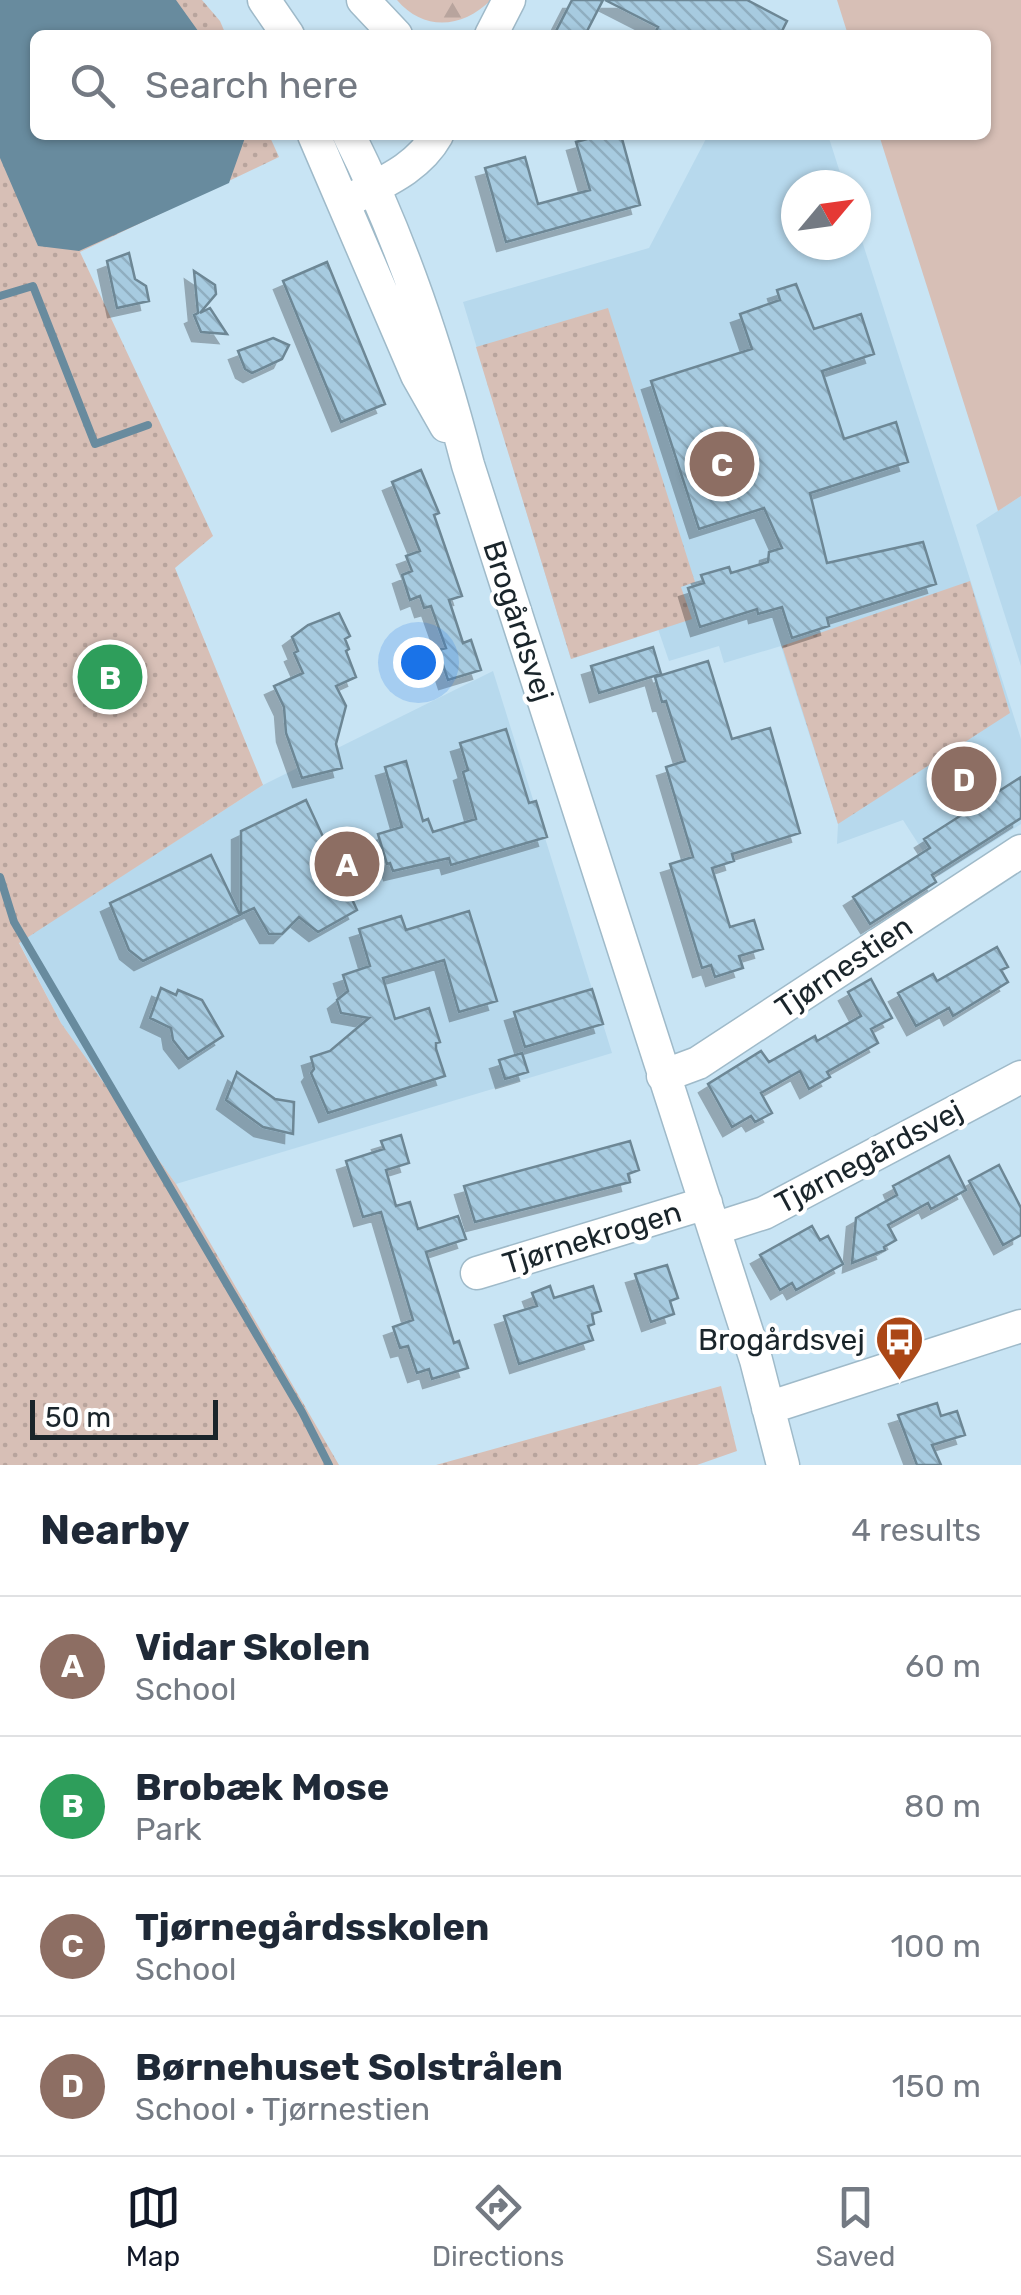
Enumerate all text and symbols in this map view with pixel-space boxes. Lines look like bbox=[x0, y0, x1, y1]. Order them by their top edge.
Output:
search box bbox=[30, 30, 991, 140]
icon: search bbox=[65, 58, 120, 113]
text: Search here bbox=[145, 62, 358, 108]
north arrow bbox=[781, 170, 871, 260]
pin: C bbox=[690, 426, 754, 502]
street label: Brogårdsvej bbox=[475, 536, 561, 706]
your location bbox=[393, 637, 444, 688]
pin: B bbox=[78, 640, 142, 714]
pin: D bbox=[932, 742, 996, 816]
pin: A bbox=[314, 826, 380, 902]
street label: Tjørnestien bbox=[769, 908, 919, 1026]
street label: Tjørnegårdsvej bbox=[769, 1093, 969, 1221]
street label: Tjørnekrogen bbox=[498, 1194, 686, 1282]
bus stop icon: Brogårdsvej bbox=[874, 1314, 926, 1382]
place label: Brogårdsvej bbox=[698, 1322, 865, 1358]
scale bar bbox=[30, 1395, 218, 1440]
text: 50 m bbox=[45, 1401, 111, 1434]
text: Nearby bbox=[40, 1505, 190, 1555]
text: 4 results bbox=[851, 1511, 981, 1549]
text: Vidar Skolen bbox=[135, 1624, 370, 1670]
text: A bbox=[61, 1647, 84, 1685]
text: 60 m bbox=[905, 1647, 981, 1685]
text: School bbox=[135, 1670, 237, 1708]
text: Brobæk Mose bbox=[135, 1764, 389, 1810]
text: B bbox=[61, 1787, 84, 1825]
text: 80 m bbox=[904, 1787, 981, 1825]
text: Park bbox=[135, 1810, 202, 1848]
text: Tjørnegårdsskolen bbox=[135, 1904, 489, 1950]
text: C bbox=[61, 1927, 84, 1965]
text: 100 m bbox=[890, 1927, 981, 1965]
text: School bbox=[135, 1950, 237, 1988]
text: Børnehuset Solstrålen bbox=[135, 2044, 563, 2090]
text: D bbox=[61, 2067, 84, 2105]
text: 150 m bbox=[892, 2067, 981, 2105]
text: School · Tjørnestien bbox=[135, 2090, 430, 2128]
tab: Map bbox=[126, 2180, 181, 2273]
tab: Directions bbox=[432, 2180, 564, 2273]
tab: Saved bbox=[815, 2180, 895, 2273]

